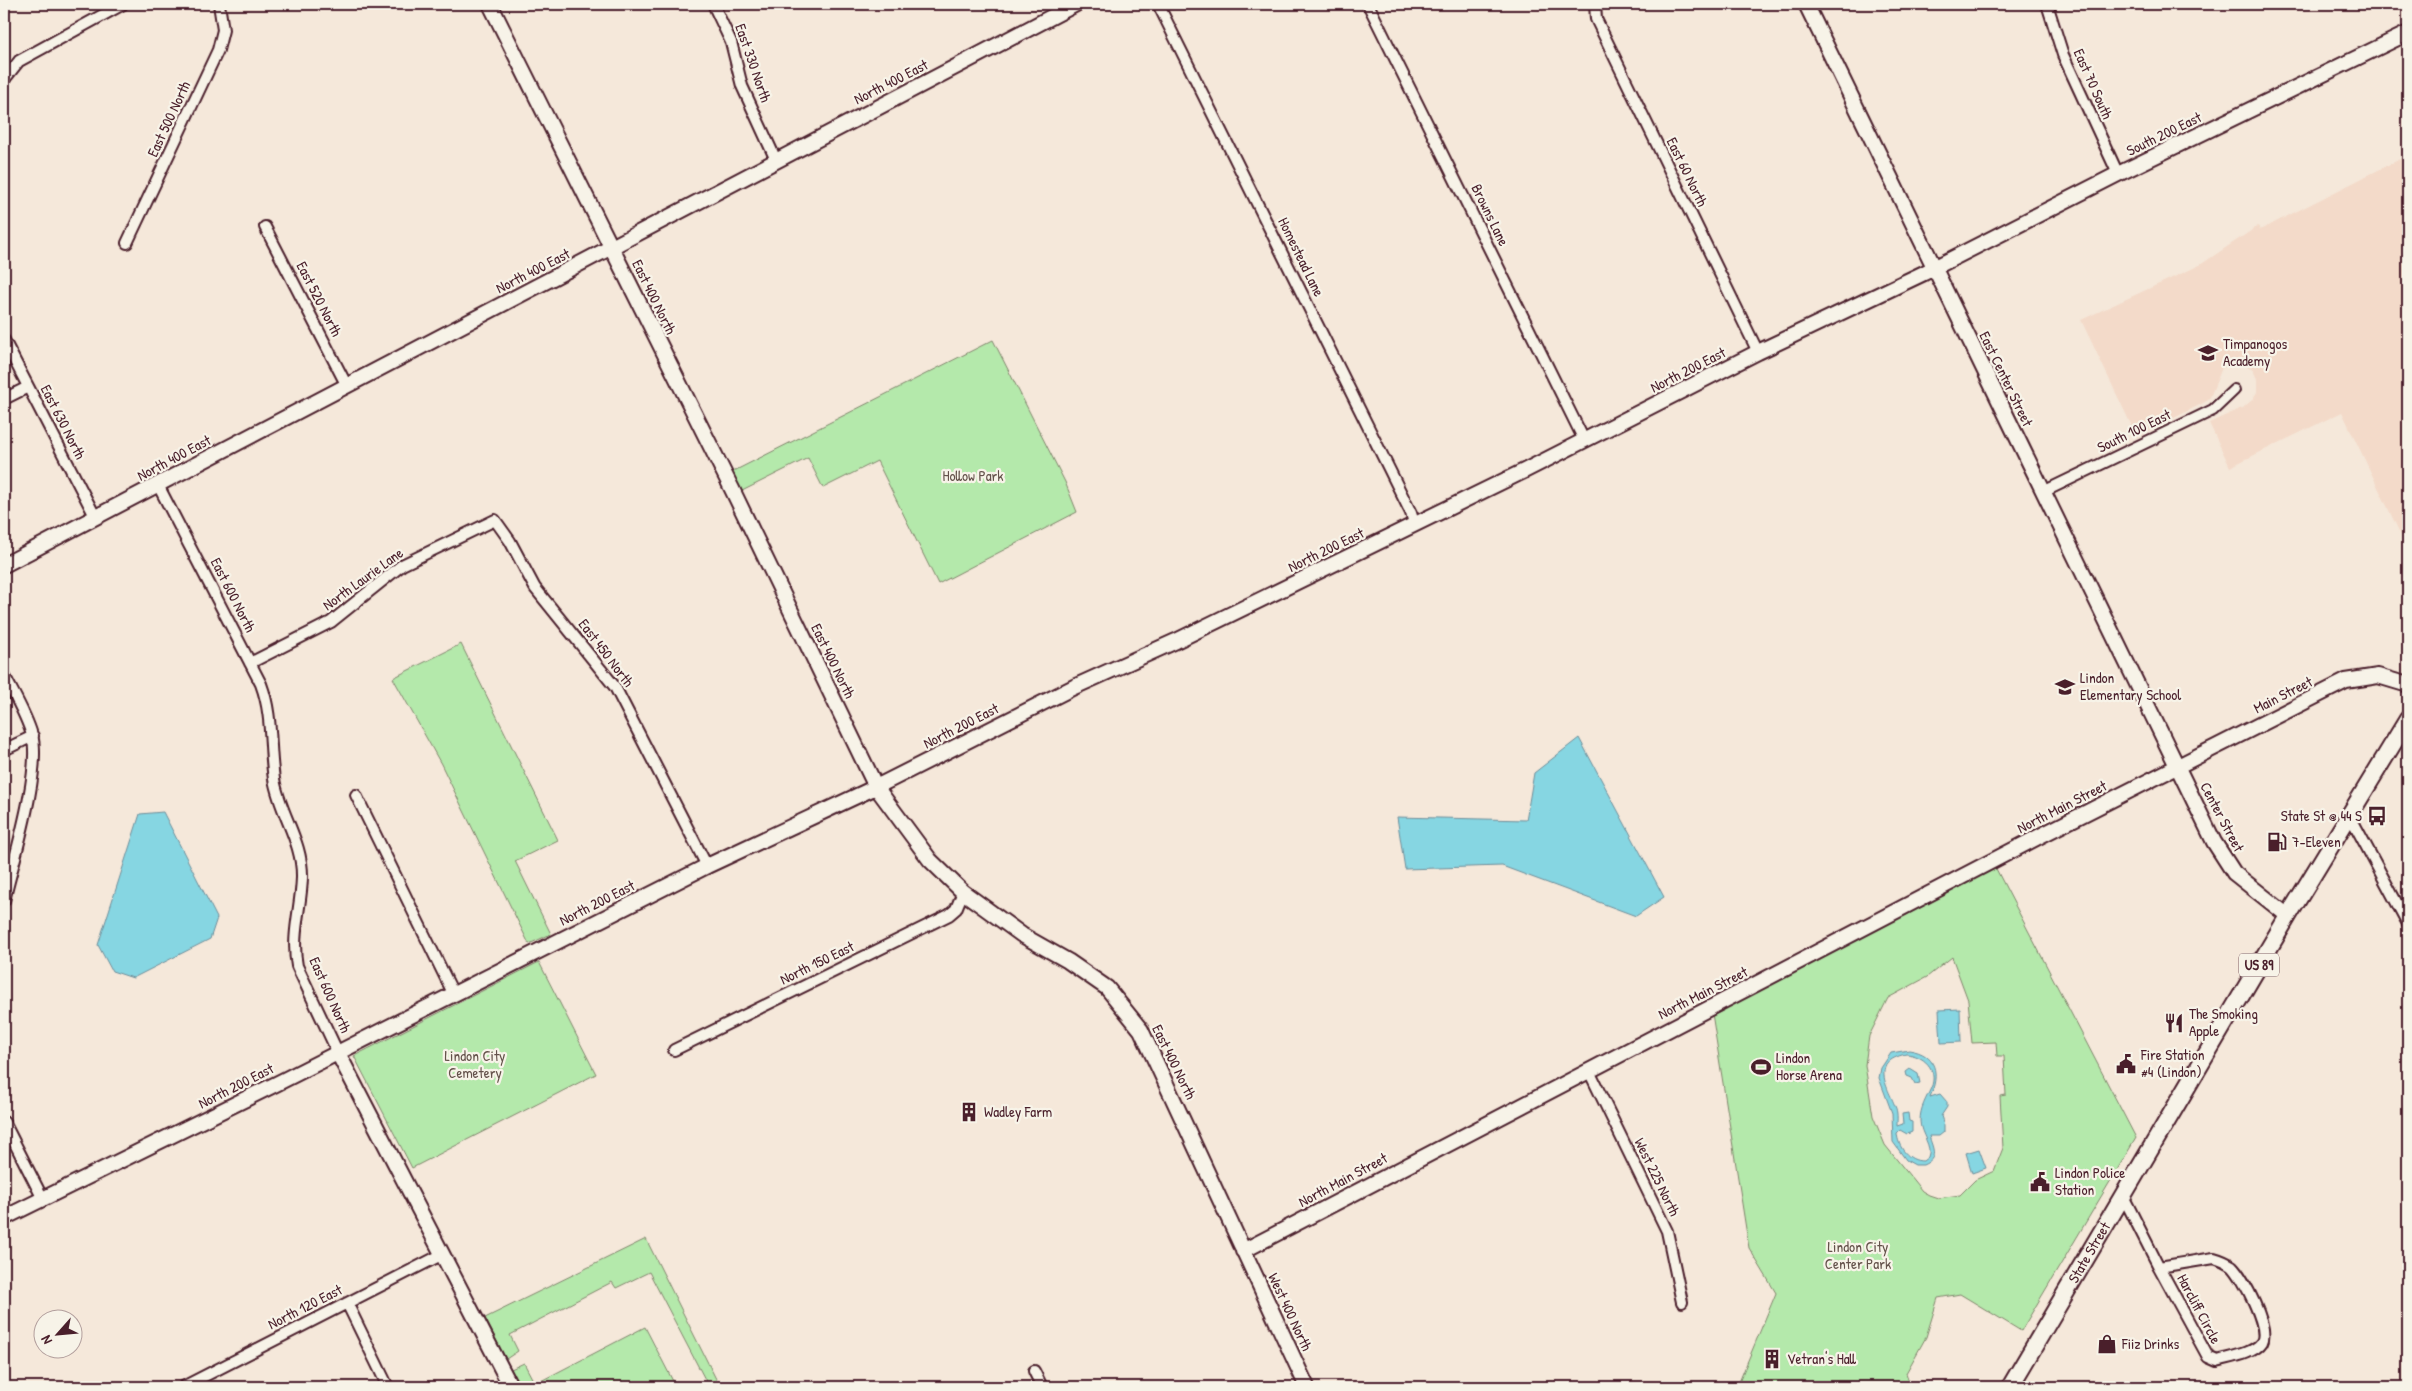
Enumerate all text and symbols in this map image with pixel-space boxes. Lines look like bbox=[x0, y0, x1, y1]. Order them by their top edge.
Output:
street label: East 330 North bbox=[730, 21, 777, 105]
street label: East 70 South bbox=[2069, 45, 2118, 122]
street label: North 400 East bbox=[850, 54, 932, 109]
street label: East 500 North bbox=[142, 77, 195, 160]
street label: South 200 East bbox=[2123, 106, 2206, 161]
street label: East 60 North bbox=[1662, 134, 1713, 210]
street label: Browns Lane bbox=[1466, 180, 1514, 249]
street label: Homestead Lane bbox=[1273, 214, 1330, 300]
street label: North 400 East bbox=[492, 243, 574, 298]
street label: East 400 North bbox=[627, 256, 682, 338]
street label: East 520 North bbox=[292, 258, 347, 340]
street label: East Center Street bbox=[1974, 328, 2039, 430]
place label: Timpanogos Academy bbox=[2223, 333, 2287, 371]
street label: North 200 East bbox=[1646, 341, 1730, 398]
school or university icon: Timpanogos Academy bbox=[2197, 342, 2219, 364]
street label: East 630 North bbox=[36, 381, 91, 463]
street label: South 100 East bbox=[2093, 403, 2175, 457]
street label: North 400 East bbox=[133, 429, 215, 486]
park label: Hollow Park bbox=[942, 465, 1004, 486]
street label: North 200 East bbox=[1284, 522, 1368, 577]
street label: North Laurie Lane bbox=[318, 542, 407, 615]
street label: East 600 North bbox=[206, 554, 261, 636]
street label: East 450 North bbox=[574, 614, 639, 691]
street label: East 400 North bbox=[806, 620, 861, 702]
place label: Lindon Elementary School bbox=[2080, 667, 2181, 705]
street label: Main Street bbox=[2250, 670, 2316, 718]
school or university icon: Lindon Elementary School bbox=[2054, 676, 2076, 698]
street label: North 200 East bbox=[919, 697, 1003, 754]
street label: North Main Street bbox=[2013, 775, 2111, 838]
street label: Center Street bbox=[2195, 778, 2250, 856]
place label: State St @ 44 S bbox=[2281, 805, 2362, 826]
bus stop icon: State St @ 44 S bbox=[2366, 805, 2388, 827]
fuel station icon: 7-Eleven bbox=[2266, 831, 2288, 853]
place label: 7-Eleven bbox=[2292, 831, 2341, 852]
street label: North 200 East bbox=[555, 874, 639, 931]
street label: North 150 East bbox=[776, 935, 858, 990]
street label: East 600 North bbox=[304, 954, 357, 1036]
road number: US 89 bbox=[2239, 954, 2279, 976]
street label: North Main Street bbox=[1654, 961, 1752, 1024]
place label: The Smoking Apple bbox=[2189, 1003, 2258, 1041]
restaurant icon: The Smoking Apple bbox=[2163, 1012, 2185, 1034]
street label: East 400 North bbox=[1147, 1021, 1202, 1103]
place label: Fire Station #4 (Lindon) bbox=[2140, 1044, 2205, 1082]
park label: Lindon City Cemetery bbox=[445, 1045, 505, 1083]
place label: Lindon Horse Arena bbox=[1776, 1047, 1842, 1085]
public building icon: Fire Station #4 (Lindon) bbox=[2115, 1053, 2137, 1075]
sports icon: Lindon Horse Arena bbox=[1750, 1056, 1772, 1078]
street label: North 200 East bbox=[194, 1057, 278, 1114]
building icon: Wadley Farm bbox=[958, 1101, 980, 1123]
place label: Wadley Farm bbox=[984, 1101, 1052, 1122]
street label: West 225 North bbox=[1629, 1134, 1685, 1219]
street label: North Main Street bbox=[1295, 1147, 1392, 1212]
place label: Lindon Police Station bbox=[2055, 1162, 2125, 1200]
public building icon: Lindon Police Station bbox=[2029, 1171, 2051, 1193]
street label: State Street bbox=[2063, 1217, 2115, 1287]
park label: Lindon City Center Park bbox=[1825, 1236, 1891, 1274]
street label: West 400 North bbox=[1263, 1270, 1318, 1354]
street label: Harcliff Circle bbox=[2172, 1270, 2227, 1347]
street label: North 120 East bbox=[264, 1278, 346, 1334]
north arrow bbox=[32, 1308, 82, 1358]
text: N bbox=[36, 1332, 56, 1348]
shop icon: Fiiz Drinks bbox=[2096, 1333, 2118, 1355]
place label: Fiiz Drinks bbox=[2121, 1333, 2179, 1354]
building icon: Vetran's Hall bbox=[1761, 1348, 1783, 1370]
place label: Vetran's Hall bbox=[1787, 1348, 1857, 1369]

